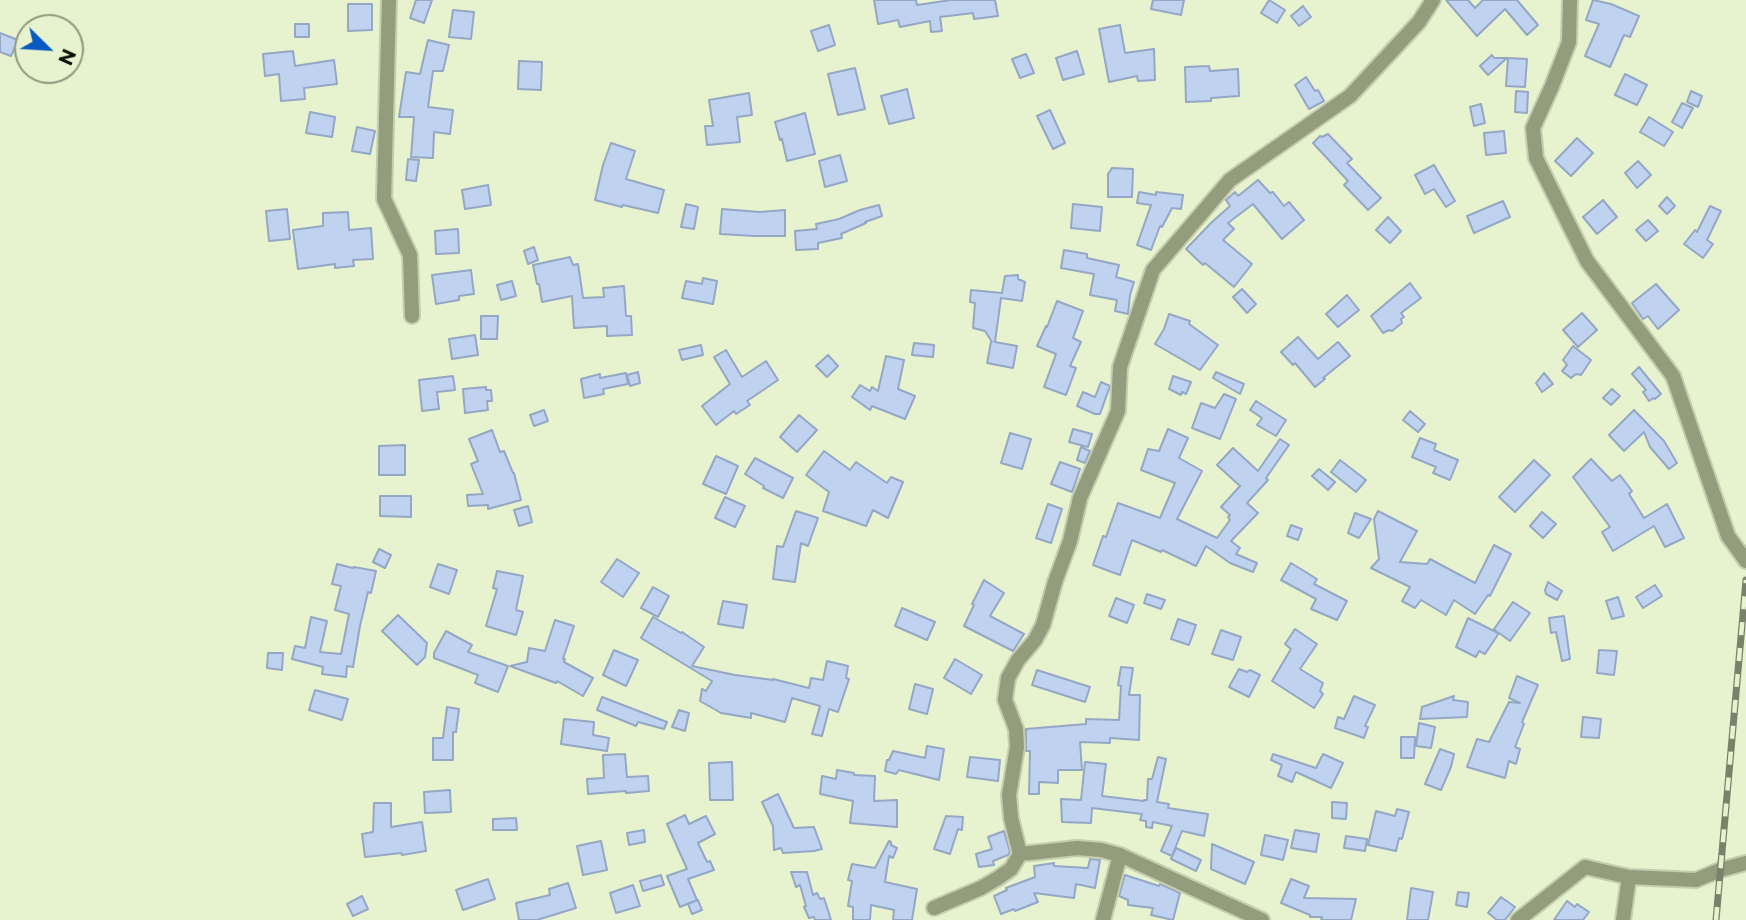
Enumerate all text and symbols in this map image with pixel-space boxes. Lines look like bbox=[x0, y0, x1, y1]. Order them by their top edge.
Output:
north arrow bbox=[14, 14, 84, 84]
text: N bbox=[53, 45, 80, 69]

